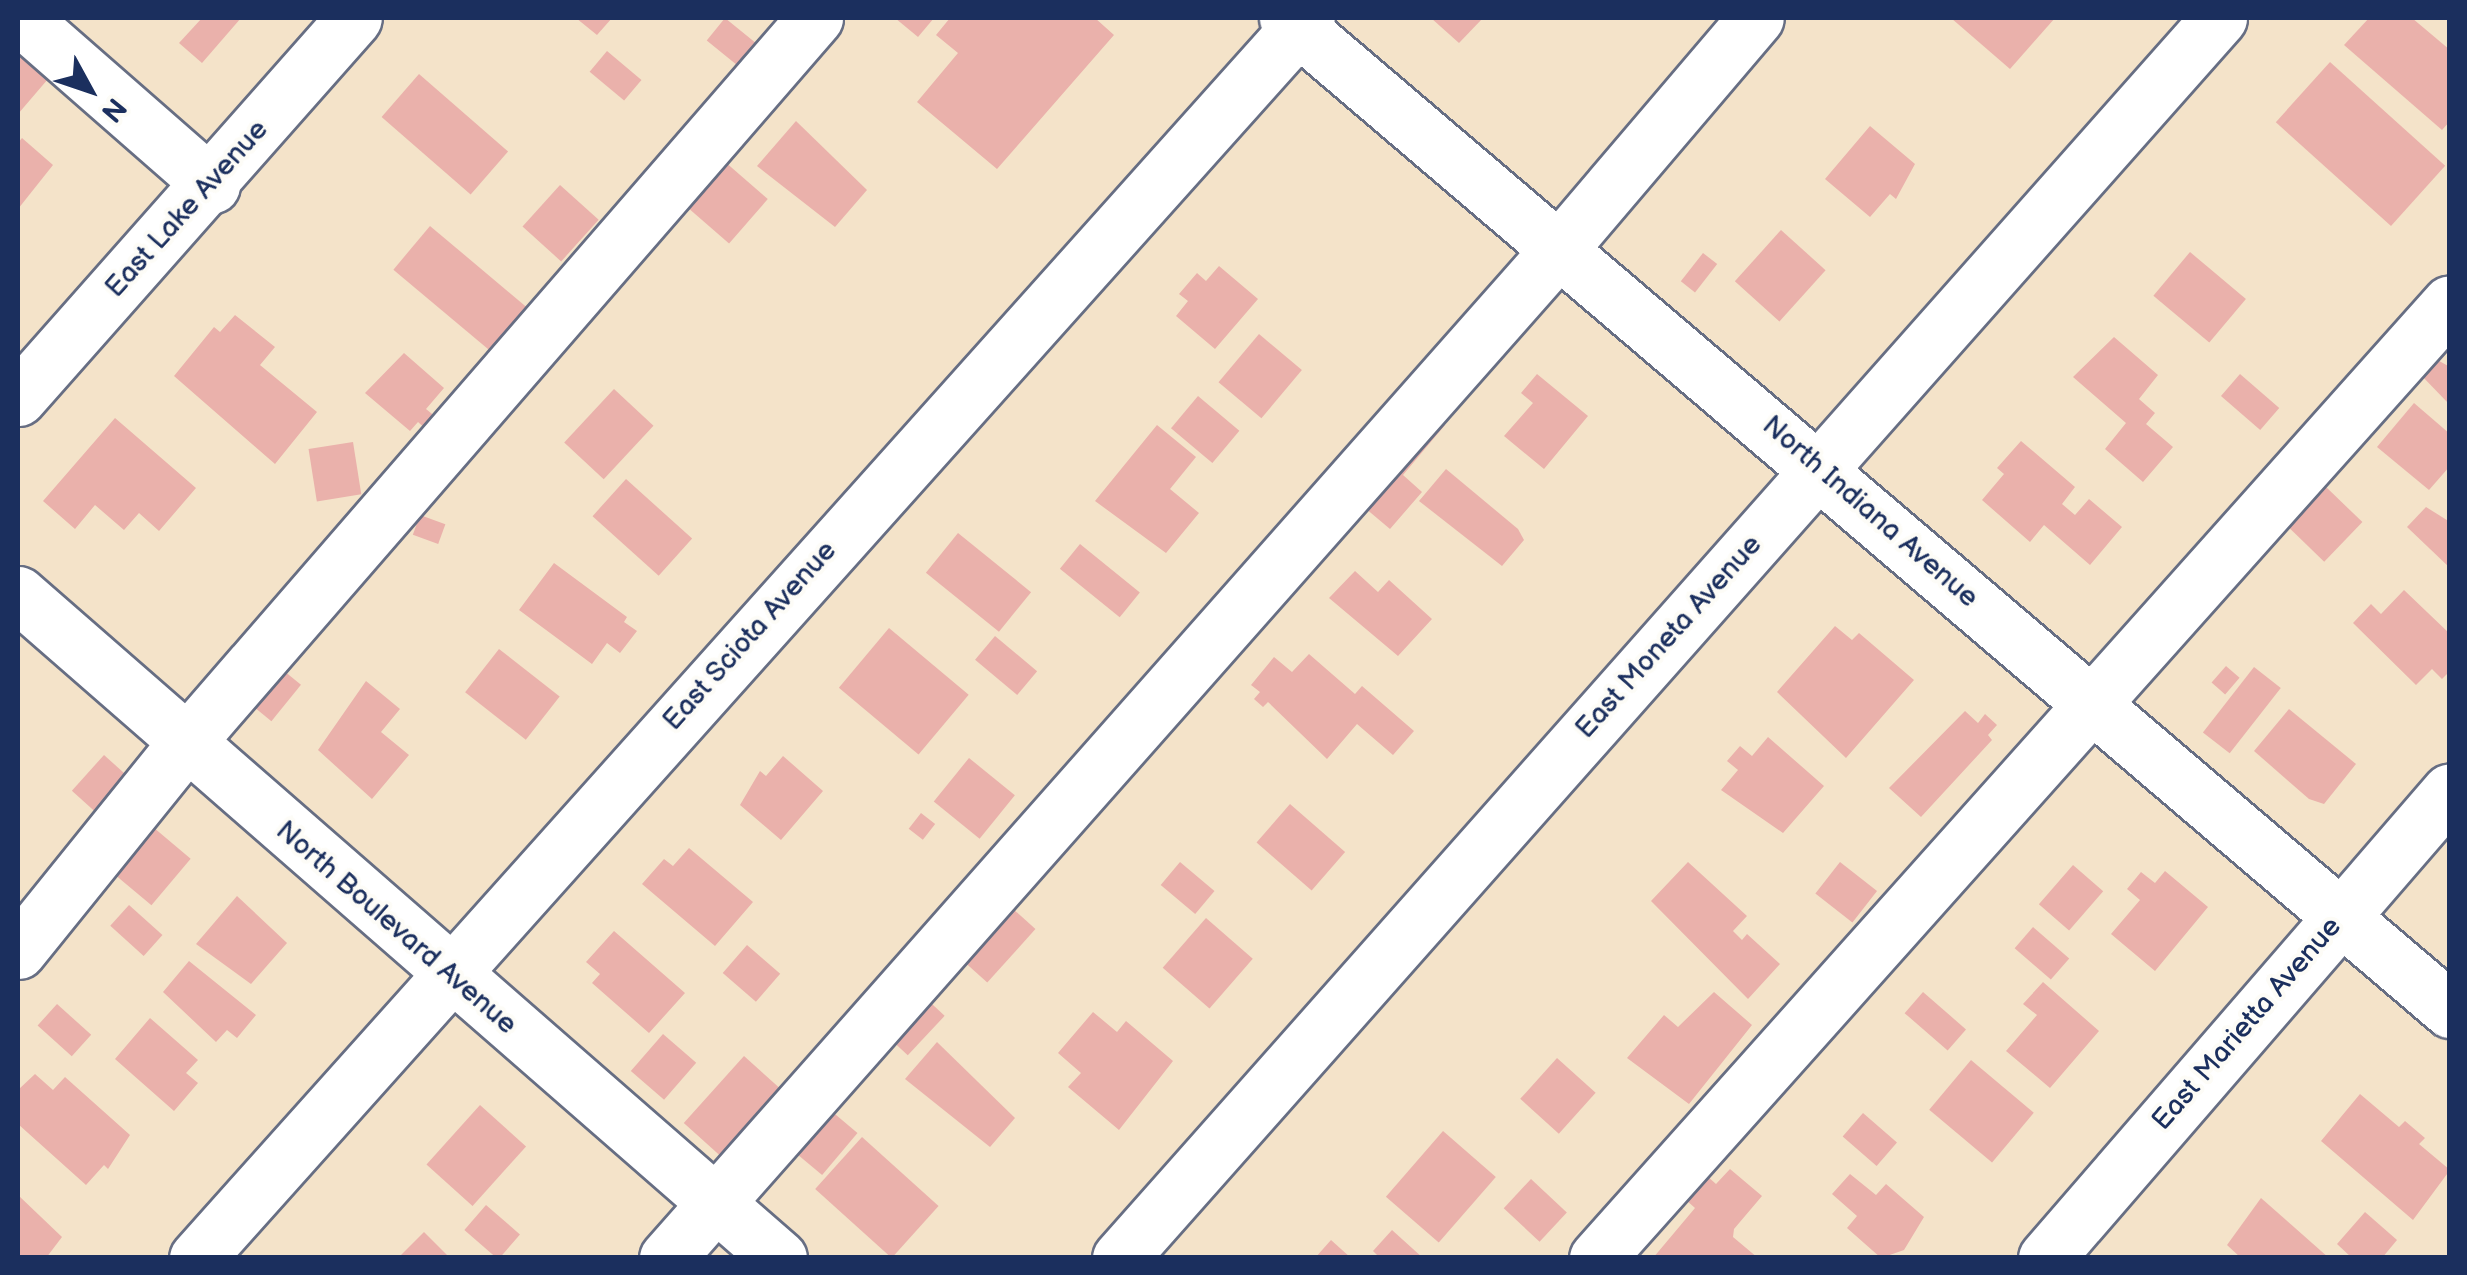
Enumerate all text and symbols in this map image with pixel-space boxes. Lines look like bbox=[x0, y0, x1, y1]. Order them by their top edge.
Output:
north arrow bbox=[40, 40, 140, 140]
text: N bbox=[94, 91, 133, 128]
street label: East Lake Avenue bbox=[99, 113, 275, 305]
street label: North Indiana Avenue bbox=[1755, 409, 1985, 615]
street label: East Moneta Avenue bbox=[1569, 528, 1769, 746]
street label: East Sciota Avenue bbox=[656, 534, 844, 738]
street label: North Boulevard Avenue bbox=[269, 814, 523, 1042]
street label: East Marietta Avenue bbox=[2145, 911, 2349, 1137]

